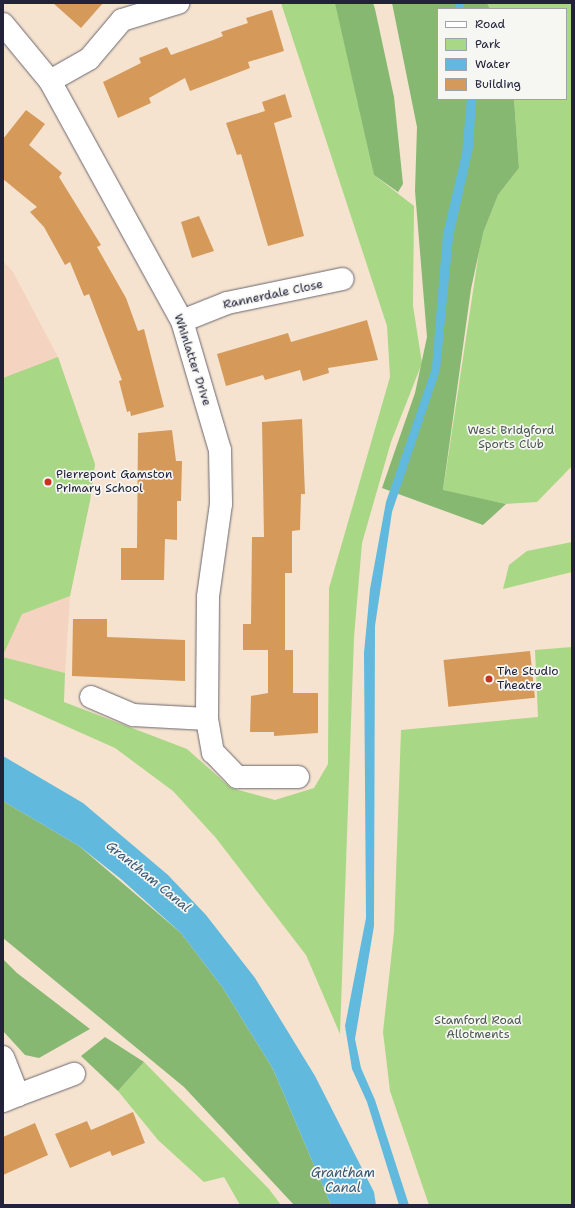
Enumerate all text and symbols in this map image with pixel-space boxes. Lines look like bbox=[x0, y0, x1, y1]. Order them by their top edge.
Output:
legend bbox=[437, 8, 567, 100]
text: Road bbox=[475, 16, 505, 32]
text: Park bbox=[475, 36, 501, 52]
text: Water bbox=[475, 56, 510, 72]
text: Building bbox=[475, 76, 521, 92]
street label: Rannerdale Close bbox=[222, 277, 324, 313]
street label: Whinlatter Drive bbox=[170, 312, 214, 408]
park label: West Bridgford Sports Club bbox=[468, 424, 554, 452]
place label: Pierrepont Gamston Primary School bbox=[56, 468, 172, 496]
marker: Pierrepont Gamston Primary School bbox=[43, 477, 53, 487]
place label: The Studio Theatre bbox=[497, 665, 559, 693]
marker: The Studio Theatre bbox=[484, 674, 494, 684]
water label: Grantham Canal bbox=[103, 838, 193, 916]
park label: Stamford Road Allotments bbox=[434, 1014, 522, 1042]
water label: Grantham Canal bbox=[311, 1166, 375, 1197]

